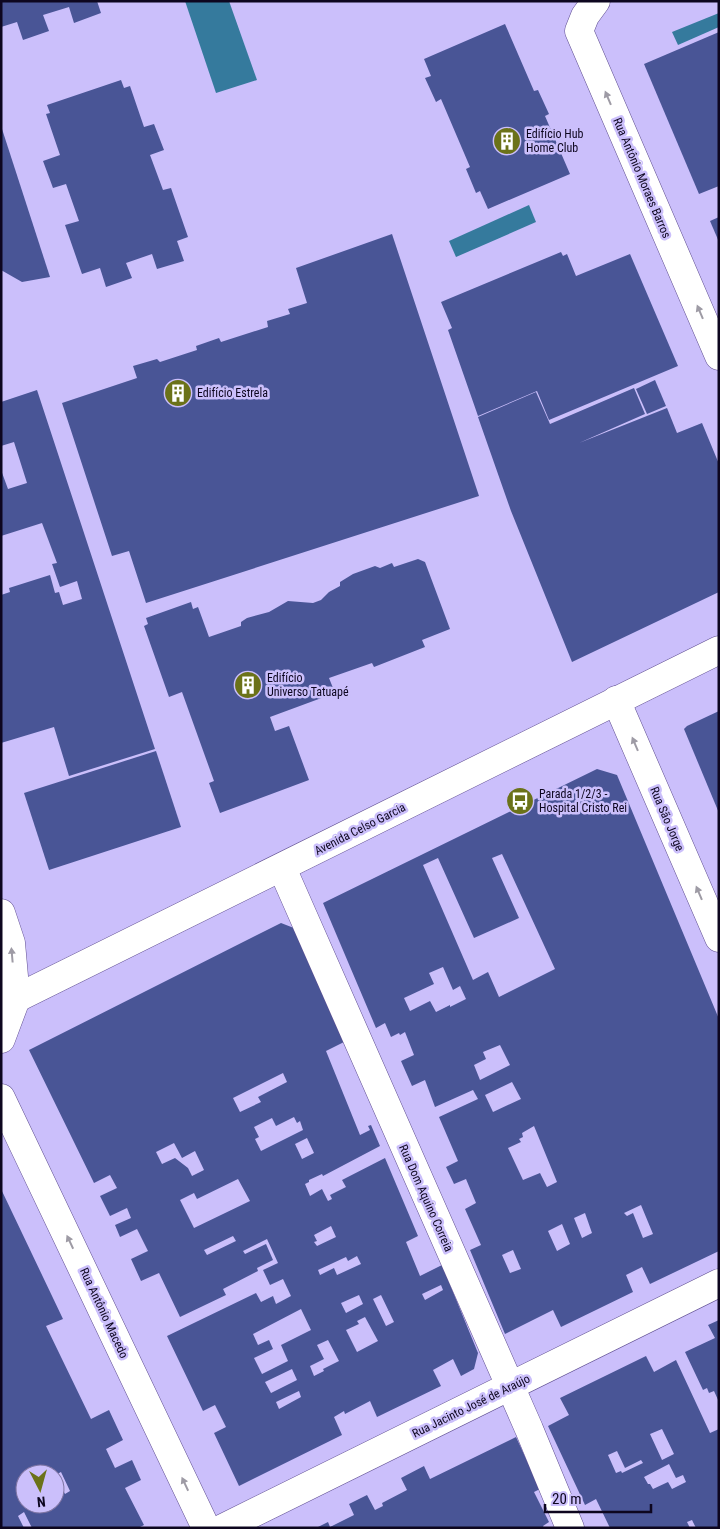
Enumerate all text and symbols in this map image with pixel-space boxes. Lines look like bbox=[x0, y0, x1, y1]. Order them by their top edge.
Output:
one-way arrow bbox=[604, 91, 612, 105]
street label: Rua Antônio Moraes Barros bbox=[610, 116, 674, 240]
building icon: Edifício Hub Home Club bbox=[492, 126, 522, 156]
place label: Edifício Hub Home Club bbox=[526, 127, 583, 155]
one-way arrow bbox=[695, 305, 703, 319]
building icon: Edifício Estrela bbox=[163, 378, 193, 408]
place label: Edifício Estrela bbox=[197, 386, 268, 400]
building icon: Edifício Universo Tatuapé bbox=[233, 670, 263, 700]
place label: Edifício Universo Tatuapé bbox=[267, 671, 349, 699]
one-way arrow bbox=[630, 737, 638, 751]
street label: Rua São Jorge bbox=[647, 785, 687, 854]
bus stop icon: Parada 1/2/3 - Hospital Cristo Rei bbox=[505, 786, 535, 816]
place label: Parada 1/2/3 - Hospital Cristo Rei bbox=[539, 787, 627, 815]
street label: Avenida Celso Garcia bbox=[312, 800, 408, 858]
one-way arrow bbox=[695, 886, 703, 900]
one-way arrow bbox=[8, 947, 16, 963]
street label: Rua Dom Aquino Correia bbox=[396, 1142, 456, 1254]
one-way arrow bbox=[66, 1235, 74, 1249]
street label: Rua Antônio Macedo bbox=[77, 1266, 131, 1360]
street label: Rua Jacinto José de Araújo bbox=[410, 1371, 532, 1441]
north arrow bbox=[15, 1464, 65, 1514]
one-way arrow bbox=[181, 1477, 189, 1491]
scale bar bbox=[545, 1482, 651, 1514]
text: 20 m bbox=[552, 1490, 582, 1508]
text: N bbox=[36, 1494, 46, 1510]

